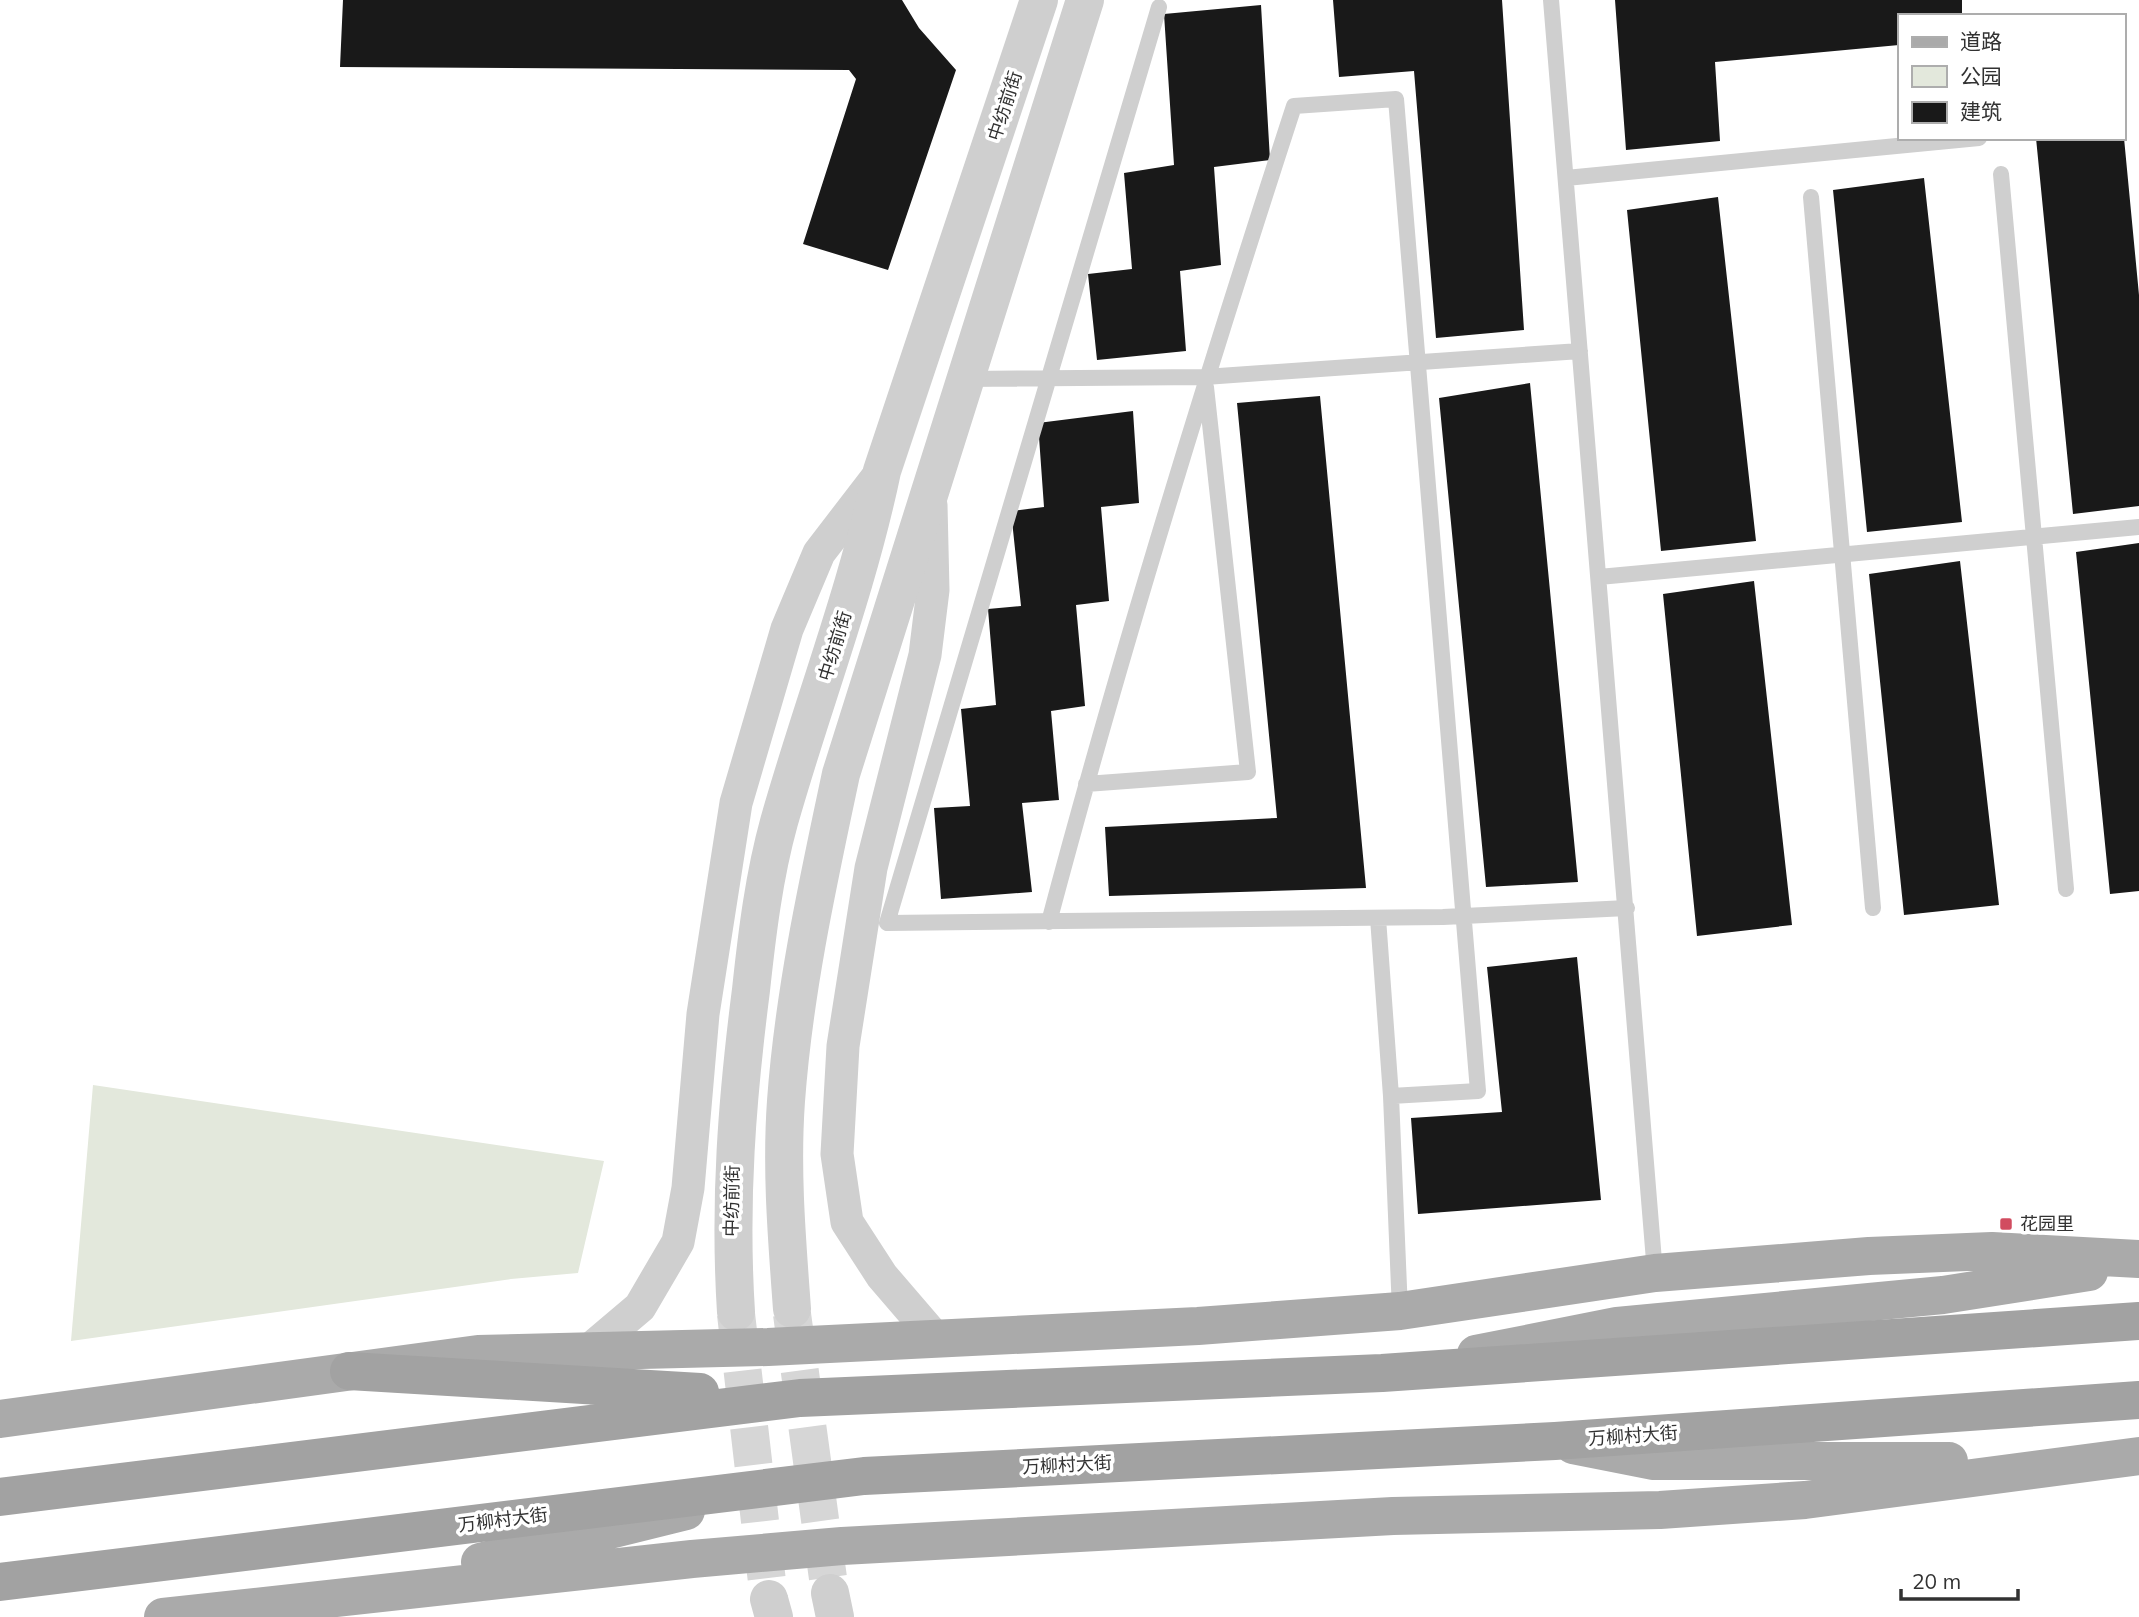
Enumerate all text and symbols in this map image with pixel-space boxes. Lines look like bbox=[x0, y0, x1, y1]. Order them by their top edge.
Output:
legend bbox=[1898, 14, 2125, 140]
text: 道路 bbox=[1960, 28, 2002, 54]
text: 公园 bbox=[1960, 63, 2002, 89]
street label: 中纺前街 bbox=[982, 68, 1027, 144]
text: 建筑 bbox=[1960, 98, 2002, 124]
street label: 中纺前街 bbox=[813, 608, 856, 684]
street label: 中纺前街 bbox=[719, 1165, 744, 1237]
place label: 花园里 bbox=[2020, 1212, 2074, 1235]
marker: 花园里 bbox=[1998, 1216, 2014, 1232]
street label: 万柳村大街 bbox=[1587, 1421, 1679, 1450]
street label: 万柳村大街 bbox=[1021, 1451, 1113, 1478]
street label: 万柳村大街 bbox=[457, 1503, 549, 1536]
scale bar bbox=[1901, 1558, 2018, 1602]
text: 20 m bbox=[1912, 1568, 1961, 1594]

